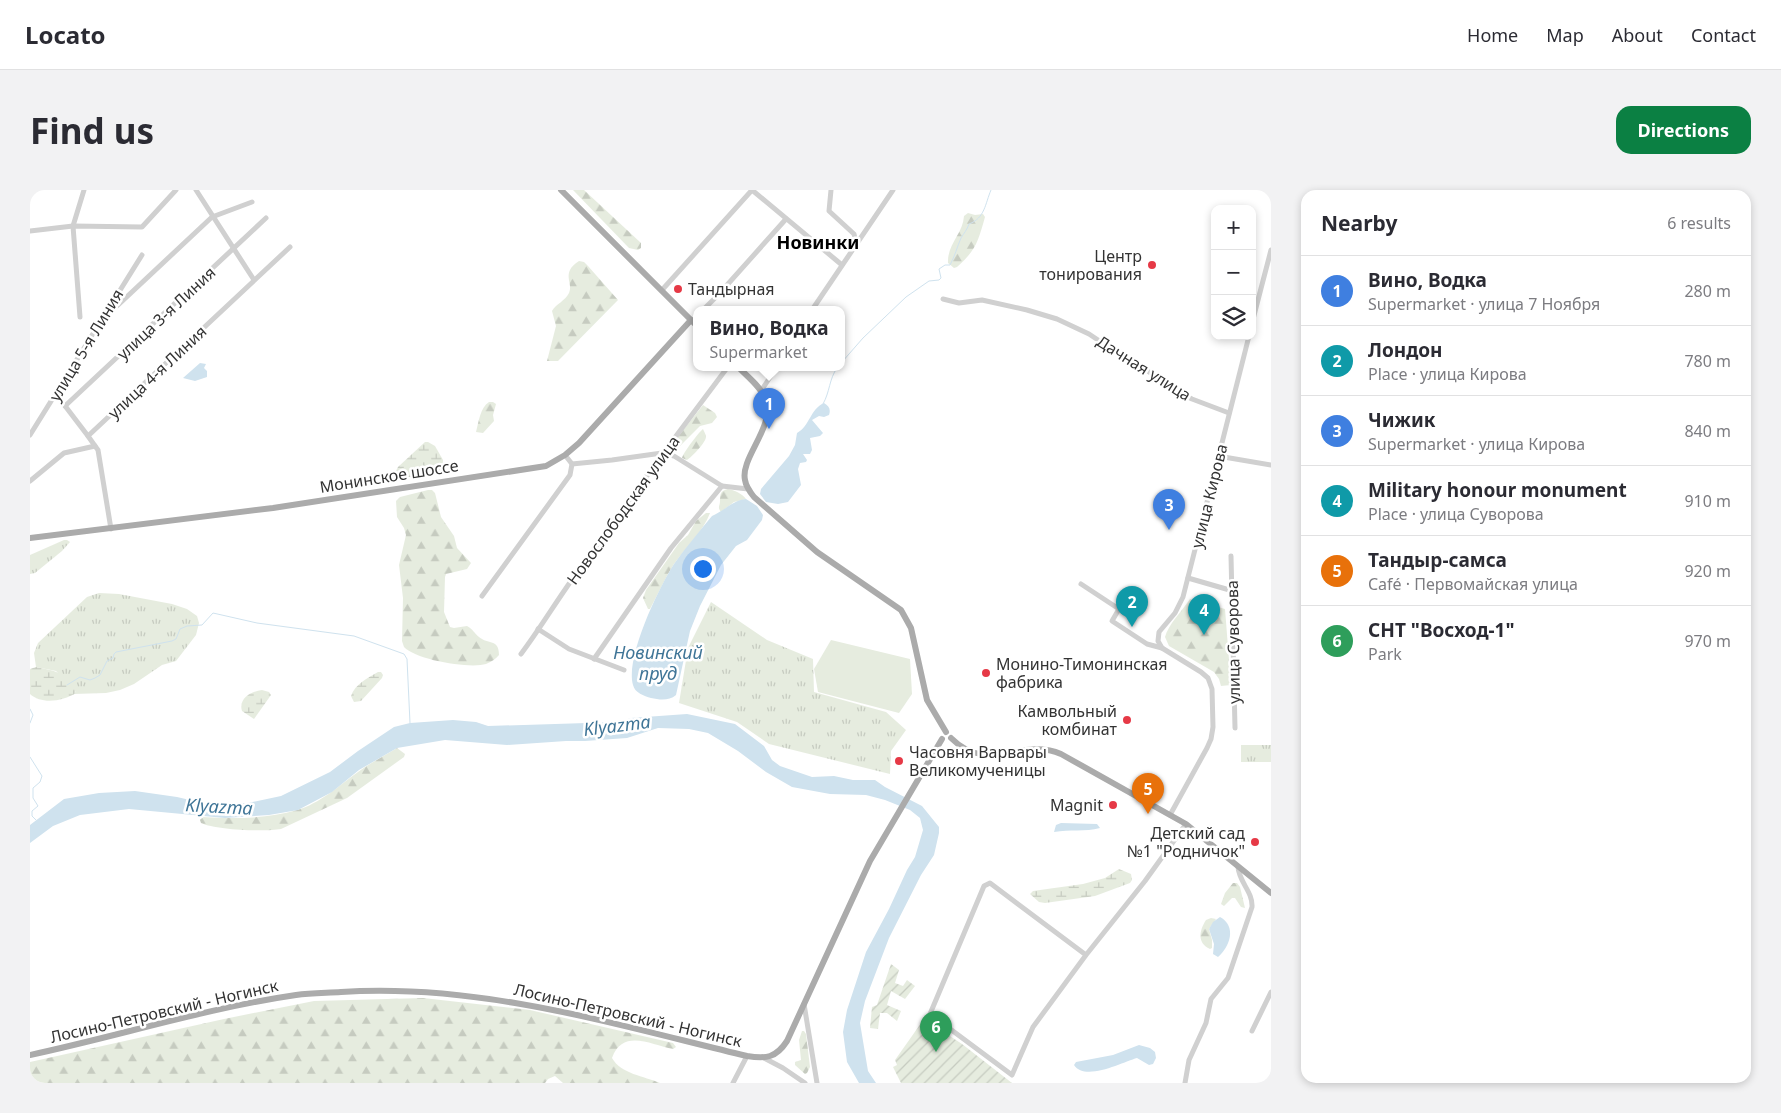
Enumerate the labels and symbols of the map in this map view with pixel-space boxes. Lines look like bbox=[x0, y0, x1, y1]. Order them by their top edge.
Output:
district label: Новинки bbox=[777, 230, 859, 254]
place label: Центр тонирования bbox=[1039, 245, 1142, 285]
marker: Центр тонирования bbox=[1146, 259, 1158, 271]
street label: улица 3-я Линия bbox=[112, 262, 220, 364]
place label: Тандырная bbox=[688, 278, 775, 300]
marker: Тандырная bbox=[672, 283, 684, 295]
street label: улица 5-я Линия bbox=[44, 285, 128, 405]
street label: улица 4-я Линия bbox=[103, 321, 211, 423]
street label: Дачная улица bbox=[1093, 330, 1195, 406]
pin: 1 bbox=[753, 388, 785, 429]
street label: Новослободская улица bbox=[561, 431, 685, 589]
street label: улица Кирова bbox=[1185, 442, 1233, 550]
street label: Монинское шоссе bbox=[318, 454, 460, 498]
pin: 3 bbox=[1153, 489, 1185, 530]
your location bbox=[690, 556, 716, 582]
street label: улица Суворова bbox=[1221, 580, 1245, 704]
pin: 2 bbox=[1116, 586, 1148, 627]
pin: 4 bbox=[1188, 594, 1220, 635]
water label: Новинский пруд bbox=[613, 640, 703, 685]
place label: Монино-Тимонинская фабрика bbox=[996, 653, 1168, 693]
marker: Монино-Тимонинская фабрика bbox=[980, 667, 992, 679]
place label: Камвольный комбинат bbox=[1017, 700, 1118, 740]
water label: Klyazma bbox=[582, 709, 652, 741]
marker: Камвольный комбинат bbox=[1121, 714, 1133, 726]
place label: Часовня Варвары Великомученицы bbox=[909, 741, 1047, 781]
marker: Часовня Варвары Великомученицы bbox=[893, 755, 905, 767]
pin: 5 bbox=[1132, 773, 1164, 814]
water label: Klyazma bbox=[185, 792, 253, 820]
place label: Magnit bbox=[1050, 794, 1103, 816]
marker: Magnit bbox=[1107, 799, 1119, 811]
place label: Детский сад №1 "Родничок" bbox=[1127, 822, 1245, 862]
marker: Детский сад №1 "Родничок" bbox=[1249, 836, 1261, 848]
street label: Лосино-Петровский - Ногинск bbox=[48, 974, 281, 1048]
street label: Лосино-Петровский - Ногинск bbox=[512, 978, 745, 1052]
pin: 6 bbox=[920, 1011, 952, 1052]

